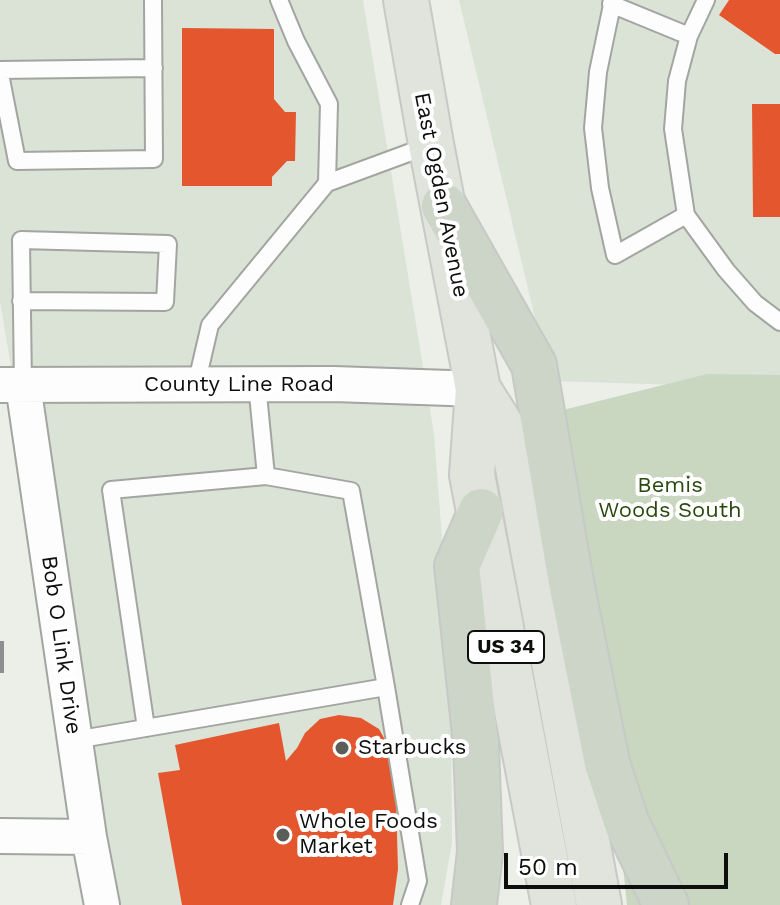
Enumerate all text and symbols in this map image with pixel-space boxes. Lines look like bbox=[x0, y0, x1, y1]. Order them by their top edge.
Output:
street label: East Ogden Avenue bbox=[408, 90, 474, 300]
street label: County Line Road bbox=[144, 372, 334, 398]
park label: Bemis Woods South bbox=[598, 473, 742, 524]
street label: Bob O Link Drive bbox=[35, 554, 87, 736]
road number: US 34 bbox=[468, 631, 544, 663]
place label: Starbucks bbox=[358, 735, 466, 761]
marker: Starbucks bbox=[333, 739, 351, 757]
place label: Whole Foods Market bbox=[299, 809, 438, 860]
marker: Whole Foods Market bbox=[274, 826, 292, 844]
scale bar bbox=[508, 837, 732, 887]
text: 50 m bbox=[518, 853, 578, 881]

